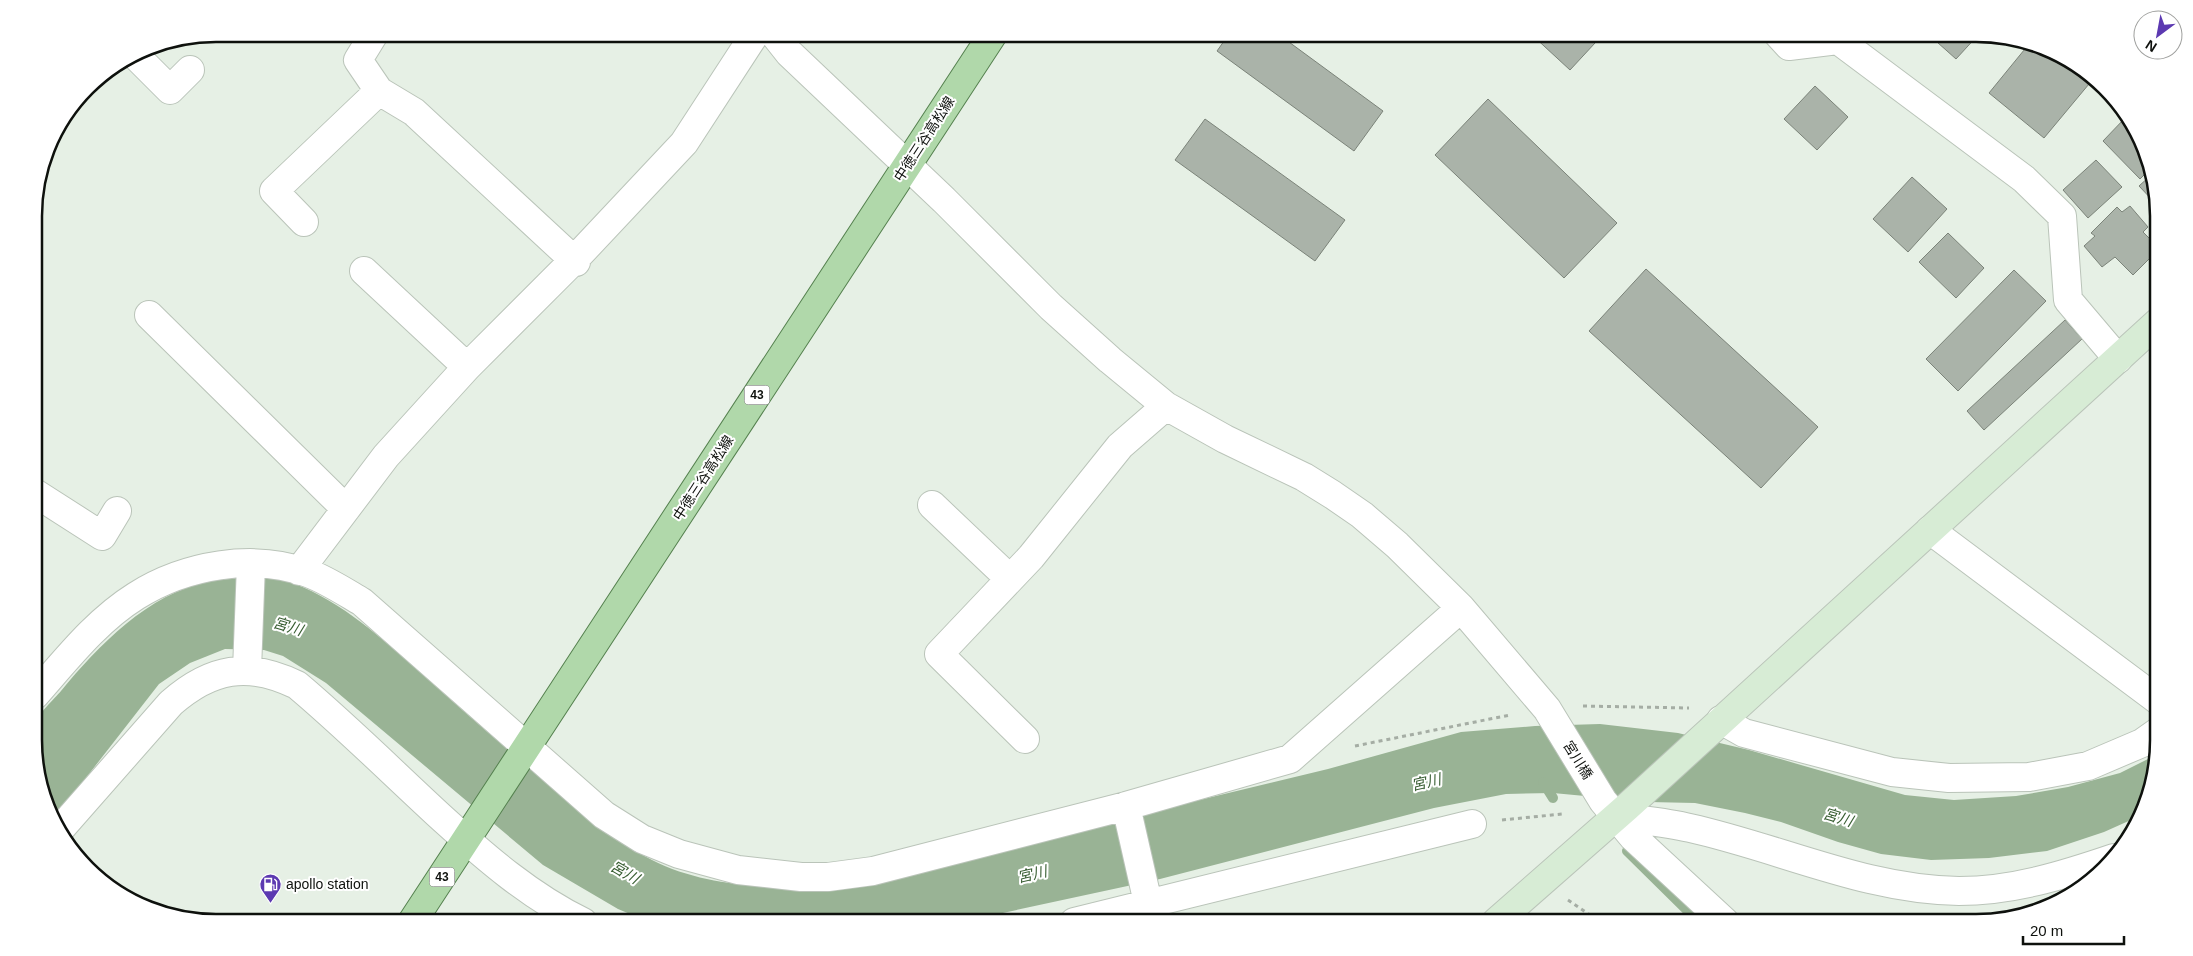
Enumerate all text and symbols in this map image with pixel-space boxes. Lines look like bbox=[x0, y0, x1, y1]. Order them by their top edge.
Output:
north arrow bbox=[2133, 10, 2183, 60]
text: N bbox=[2143, 37, 2160, 55]
street label: 中徳三谷高松線 bbox=[891, 94, 957, 184]
road number: 43 bbox=[744, 386, 770, 404]
street label: 中徳三谷高松線 bbox=[670, 433, 736, 523]
water label: 宮川 bbox=[271, 613, 307, 639]
street label: 宮川橋 bbox=[1560, 738, 1596, 782]
water label: 宮川 bbox=[1409, 770, 1444, 794]
water label: 宮川 bbox=[1821, 804, 1857, 830]
water label: 宮川 bbox=[608, 857, 644, 888]
water label: 宮川 bbox=[1015, 862, 1050, 886]
road number: 43 bbox=[430, 868, 454, 886]
fuel station icon: apollo station bbox=[258, 872, 282, 903]
place label: apollo station bbox=[286, 876, 369, 892]
scale bar bbox=[2023, 914, 2124, 946]
text: 20 m bbox=[2030, 922, 2063, 939]

